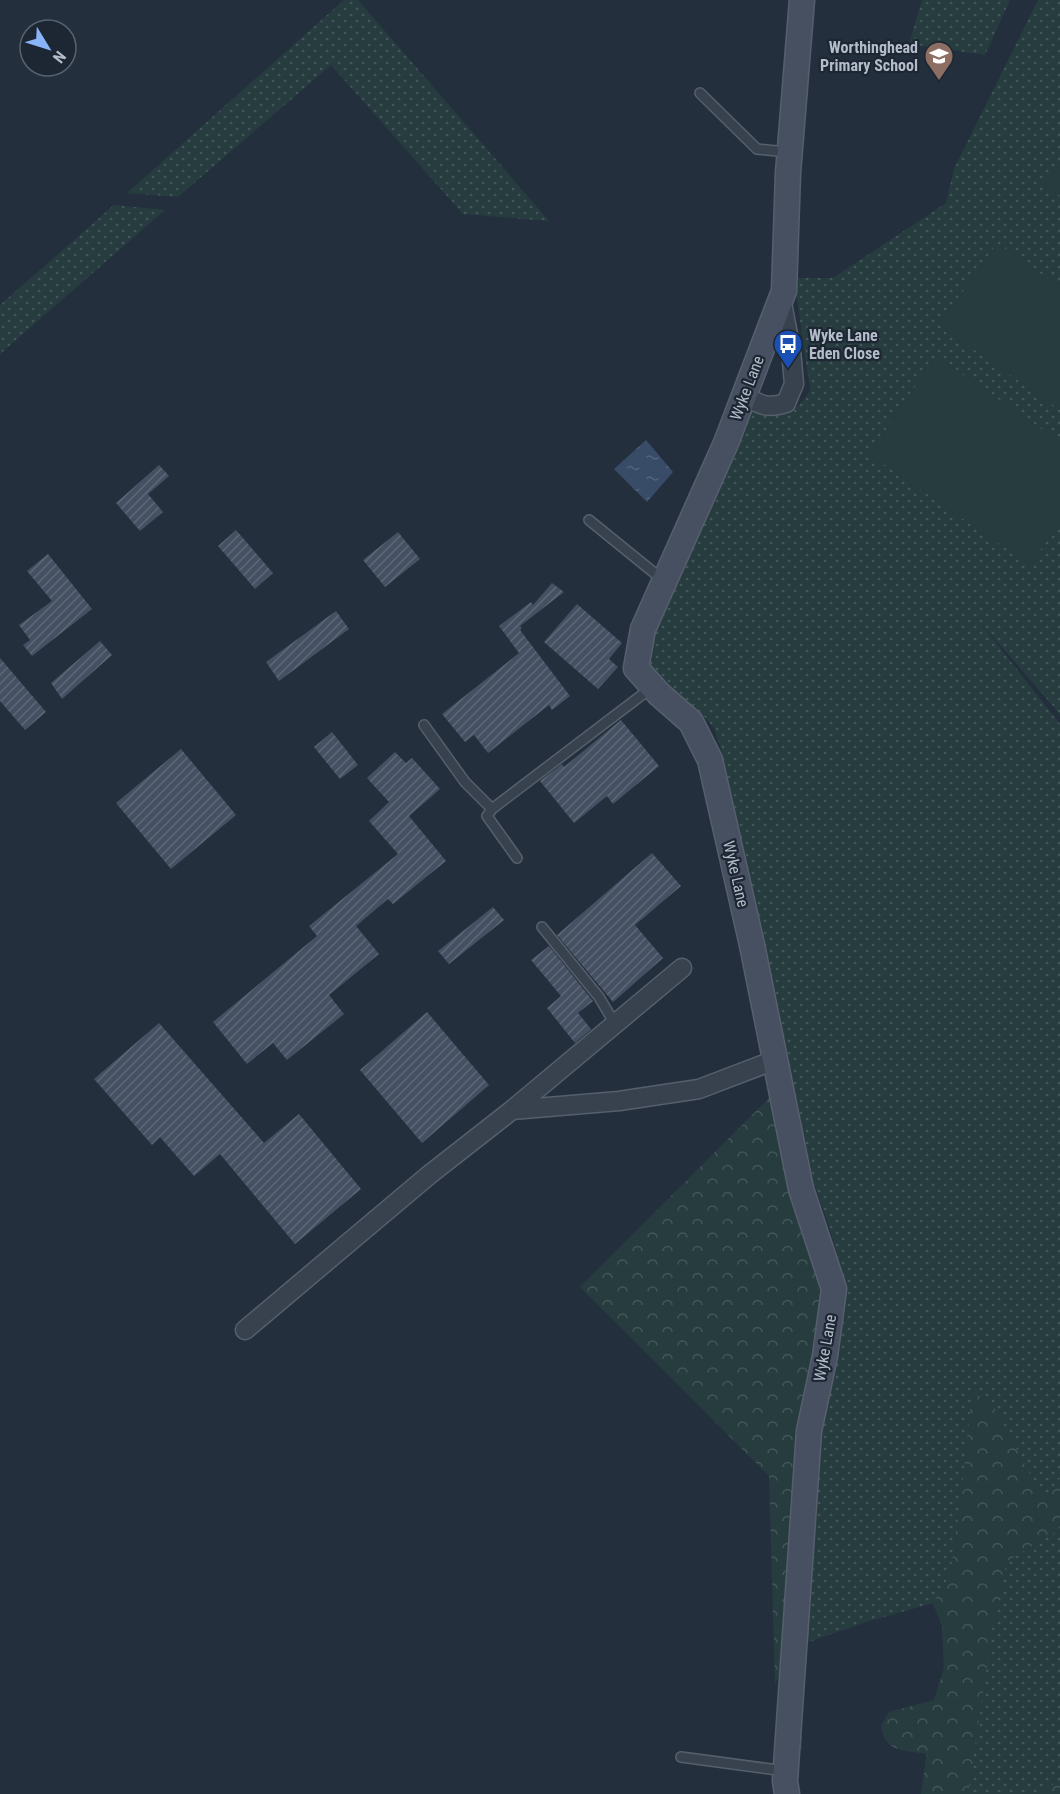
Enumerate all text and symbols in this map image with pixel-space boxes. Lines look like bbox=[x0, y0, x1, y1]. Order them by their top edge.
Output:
north arrow bbox=[18, 18, 78, 78]
place label: Worthinghead Primary School bbox=[820, 38, 918, 75]
school or university icon: Worthinghead Primary School bbox=[923, 40, 955, 82]
text: N bbox=[49, 47, 70, 67]
place label: Wyke Lane Eden Close bbox=[809, 326, 880, 363]
bus stop icon: Wyke Lane Eden Close bbox=[772, 328, 804, 370]
street label: Wyke Lane bbox=[726, 353, 768, 423]
street label: Wyke Lane bbox=[719, 839, 753, 909]
street label: Wyke Lane bbox=[810, 1313, 840, 1383]

